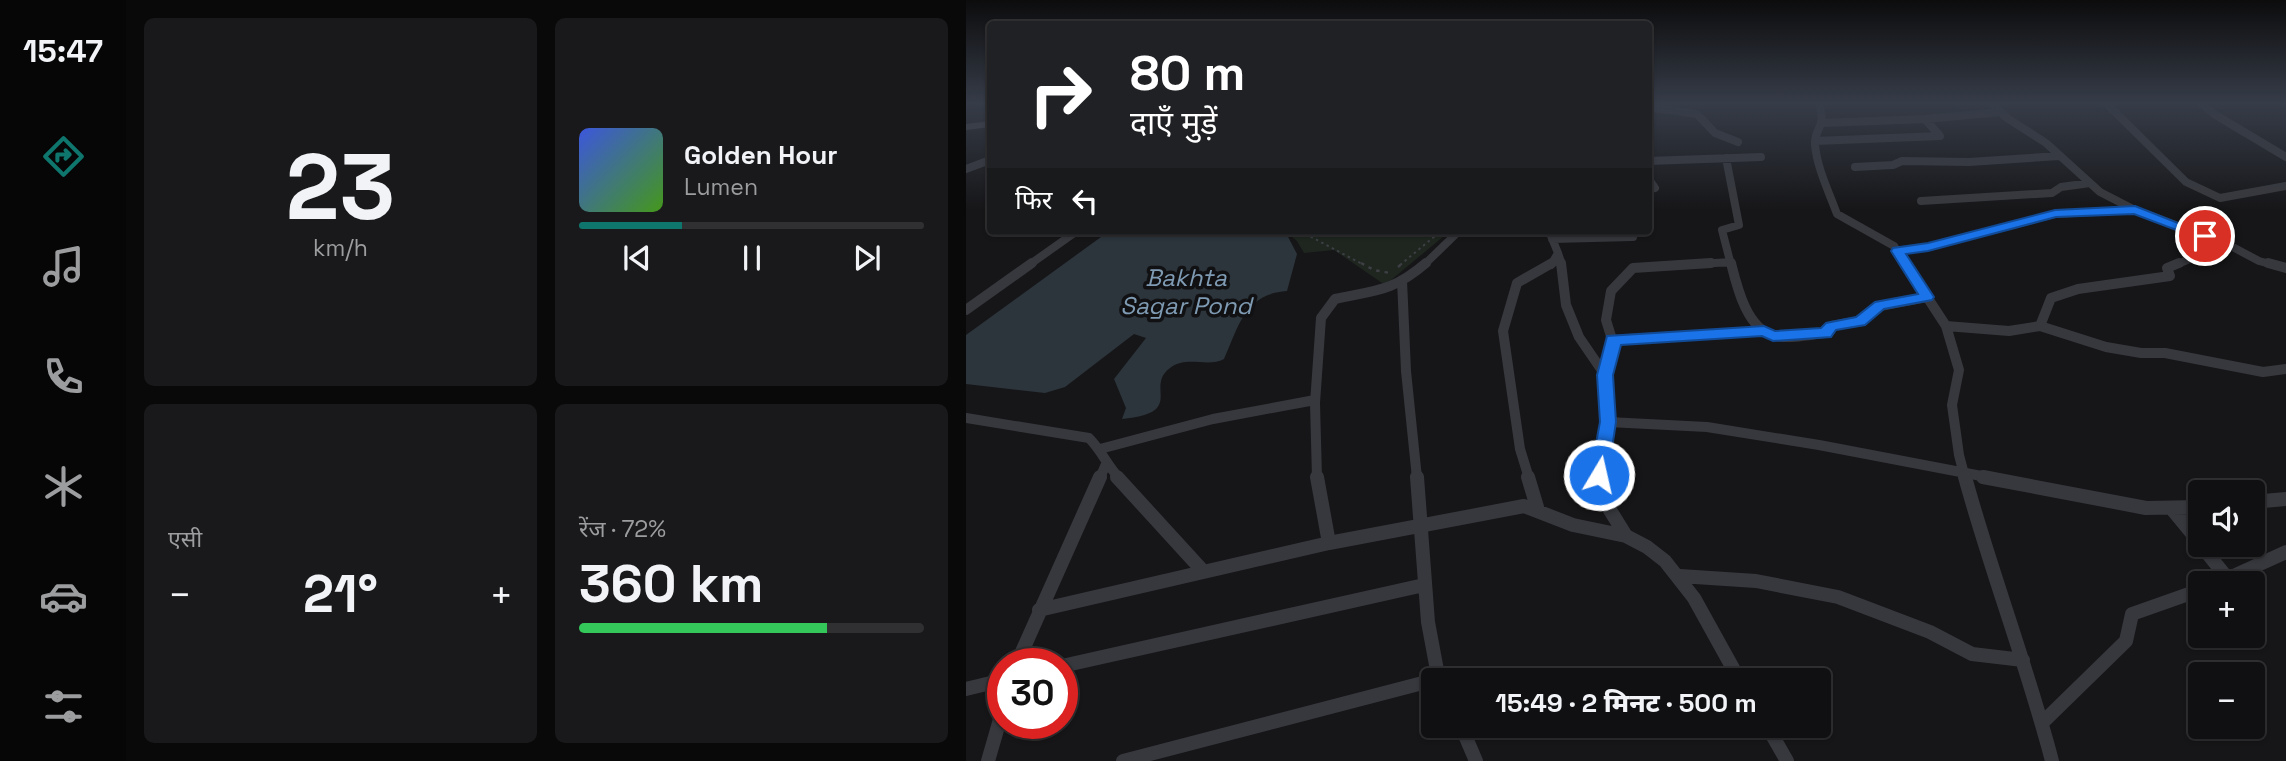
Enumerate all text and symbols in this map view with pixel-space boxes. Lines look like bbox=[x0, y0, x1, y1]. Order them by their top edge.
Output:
text: 15:47 bbox=[23, 31, 103, 71]
text: 80 m bbox=[1130, 42, 1245, 104]
icon: right bbox=[1015, 49, 1106, 140]
text: दाएँ मुड़ें bbox=[1130, 103, 1217, 143]
text: 23 bbox=[286, 129, 395, 246]
icon: directions bbox=[39, 132, 88, 181]
text: Golden Hour bbox=[684, 138, 838, 172]
text: Lumen bbox=[684, 172, 758, 202]
icon: left bbox=[1066, 182, 1104, 220]
text: फिर bbox=[1015, 183, 1052, 217]
pin bbox=[2175, 206, 2235, 266]
icon: arrive bbox=[2186, 217, 2224, 255]
text: km/h bbox=[313, 233, 368, 263]
icon: previous bbox=[618, 239, 656, 277]
icon: pause bbox=[733, 239, 771, 277]
icon: next bbox=[848, 239, 886, 277]
icon: music bbox=[39, 242, 88, 291]
water label: Bakhta Sagar Pond bbox=[1120, 262, 1254, 321]
icon: phone bbox=[39, 352, 88, 401]
position arrow bbox=[1562, 438, 1636, 512]
icon: climate bbox=[39, 462, 88, 511]
map controls bbox=[2188, 480, 2265, 739]
button: sound bbox=[2188, 480, 2265, 557]
text: रेंज · 72% bbox=[579, 514, 666, 544]
text: एसी bbox=[168, 524, 202, 554]
text: 360 km bbox=[579, 551, 763, 617]
text: 21° bbox=[303, 561, 378, 627]
text: − bbox=[168, 571, 192, 619]
text: + bbox=[489, 571, 513, 619]
button: + bbox=[2188, 571, 2265, 648]
icon: car bbox=[39, 572, 88, 621]
speed limit sign: 30 bbox=[987, 648, 1078, 739]
button: − bbox=[2188, 662, 2265, 739]
icon: filters bbox=[39, 682, 88, 731]
text: 15:49 · 2 मिनट · 500 m bbox=[1495, 686, 1757, 720]

